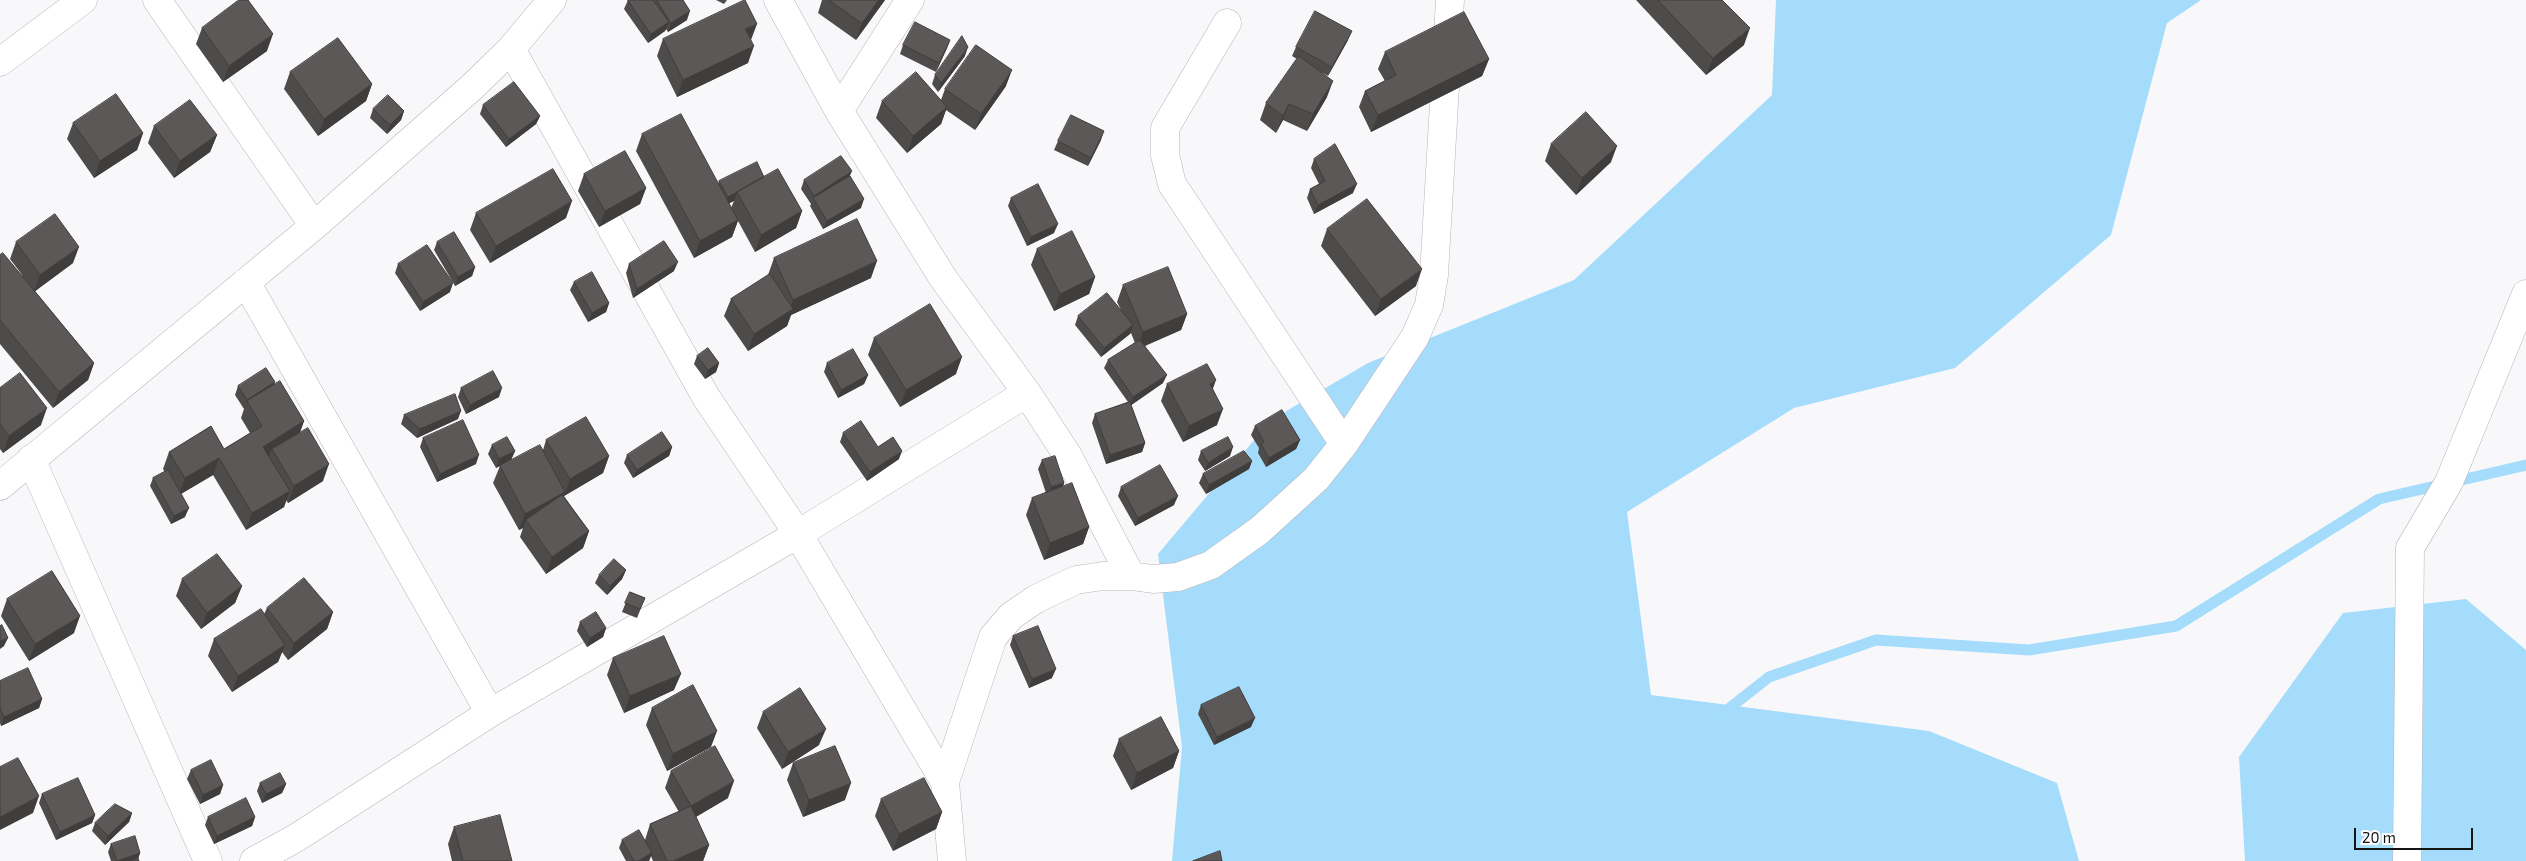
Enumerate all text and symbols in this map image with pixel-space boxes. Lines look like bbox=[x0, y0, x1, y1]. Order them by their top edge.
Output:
scale bar bbox=[2356, 818, 2475, 850]
text: 20 m bbox=[2362, 828, 2396, 846]

